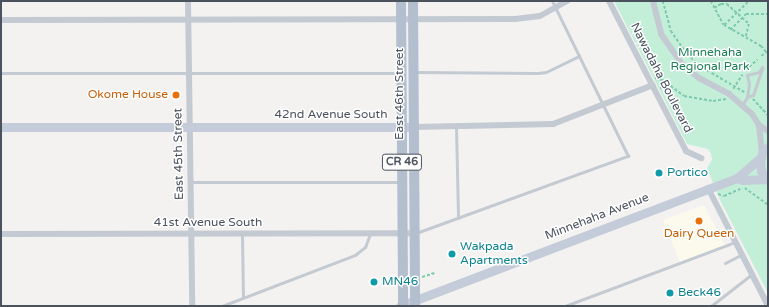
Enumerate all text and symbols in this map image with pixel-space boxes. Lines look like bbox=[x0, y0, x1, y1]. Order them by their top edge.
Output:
street label: Nawadaha Boulevard bbox=[627, 21, 695, 135]
park label: Minnehaha Regional Park bbox=[671, 46, 749, 74]
street label: East 46th Street bbox=[393, 48, 407, 140]
place label: Okome House bbox=[88, 88, 168, 102]
marker: Okome House bbox=[171, 90, 181, 100]
street label: East 45th Street bbox=[171, 108, 187, 200]
street label: 42nd Avenue South bbox=[274, 108, 388, 122]
road number: CR 46 bbox=[381, 153, 423, 171]
place label: Portico bbox=[667, 166, 708, 180]
marker: Portico bbox=[654, 168, 664, 178]
street label: Minnehaha Avenue bbox=[543, 191, 651, 243]
street label: 41st Avenue South bbox=[154, 216, 262, 230]
marker: Dairy Queen bbox=[694, 216, 704, 226]
place label: Dairy Queen bbox=[664, 227, 734, 241]
place label: Wakpada Apartments bbox=[460, 240, 528, 268]
marker: Wakpada Apartments bbox=[447, 249, 457, 259]
place label: MN46 bbox=[382, 275, 418, 289]
marker: MN46 bbox=[369, 277, 379, 287]
place label: Beck46 bbox=[678, 286, 721, 300]
marker: Beck46 bbox=[665, 288, 675, 298]

